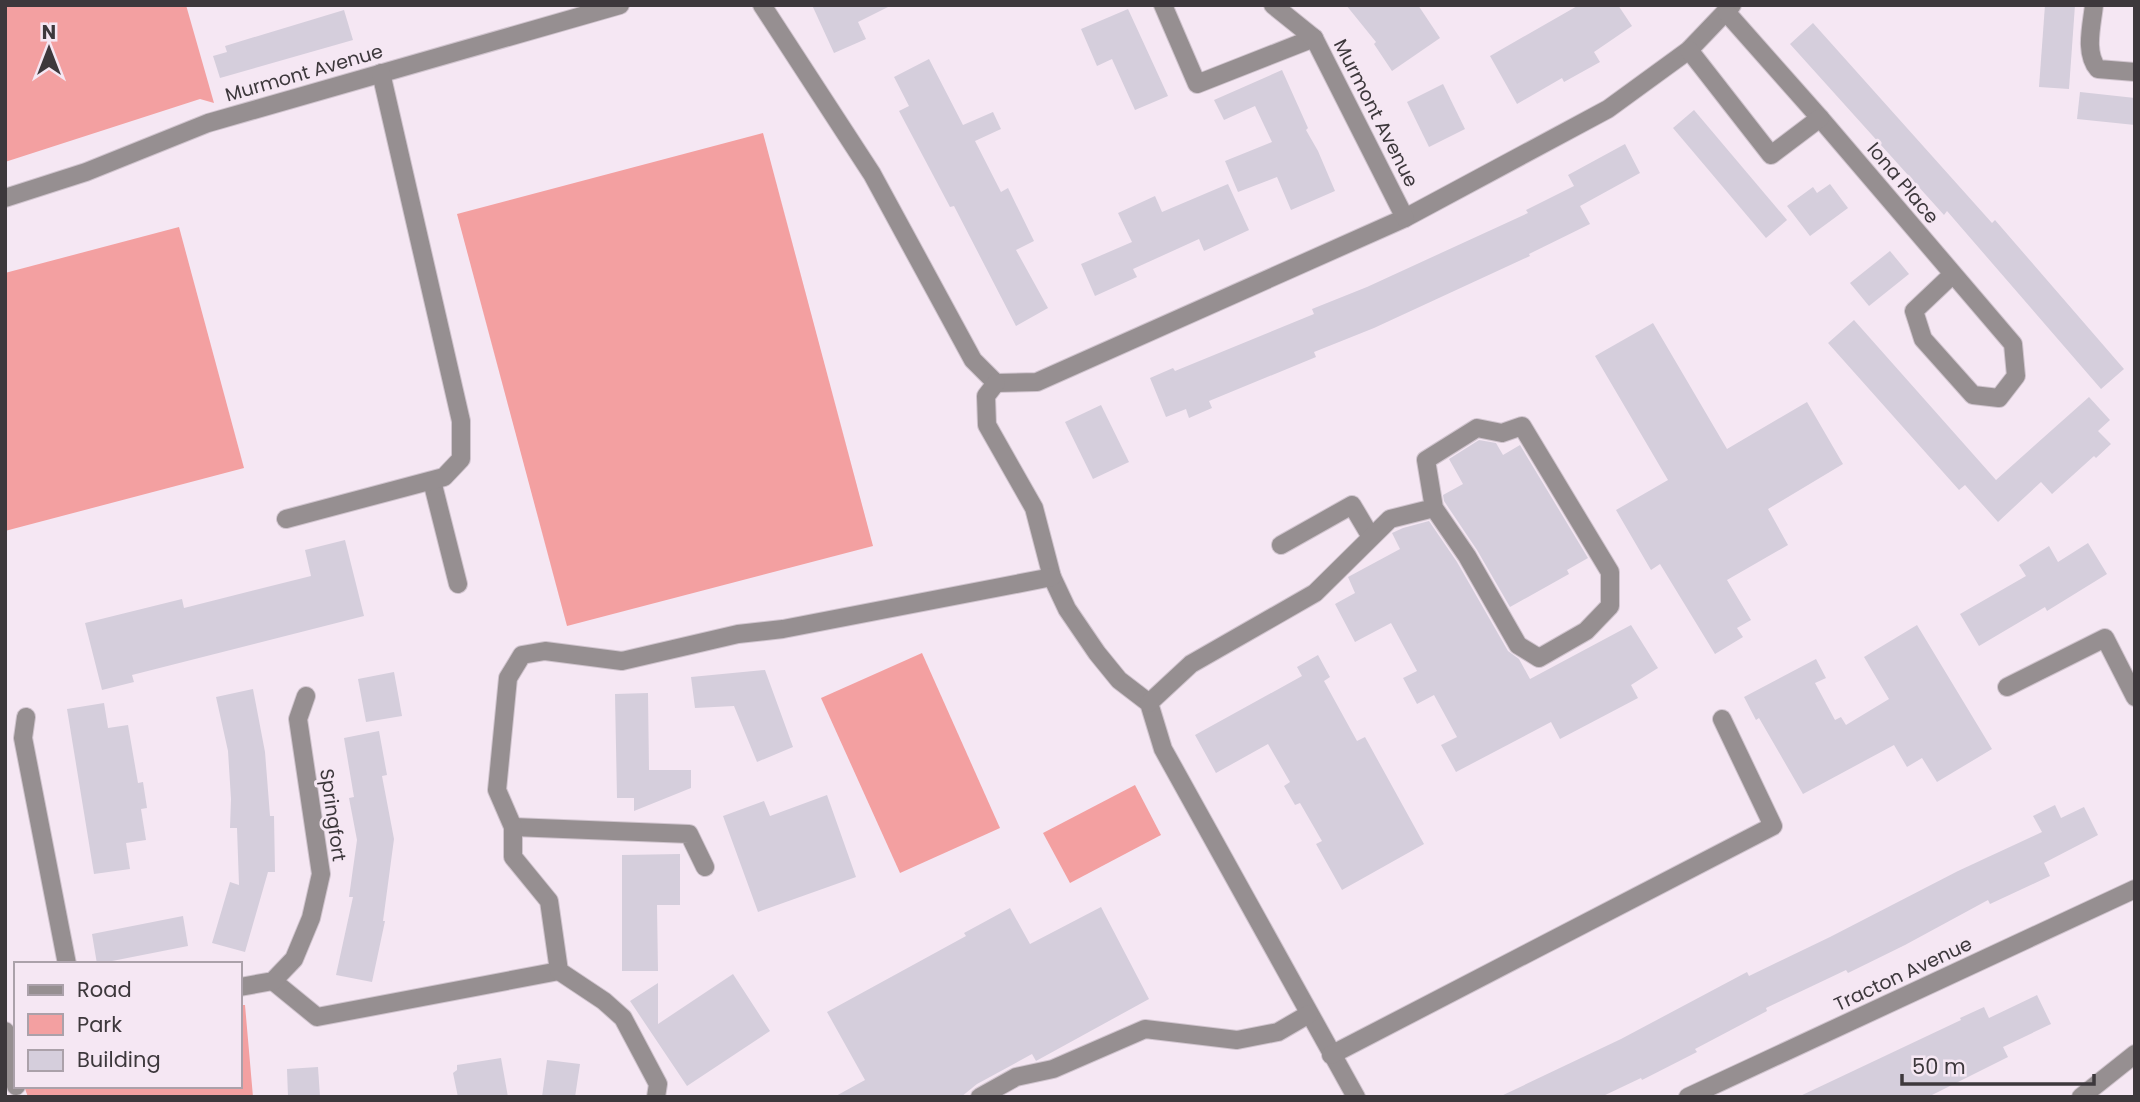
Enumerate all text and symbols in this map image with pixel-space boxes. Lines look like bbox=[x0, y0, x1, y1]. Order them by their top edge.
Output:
north arrow bbox=[14, 14, 84, 84]
text: N bbox=[42, 19, 56, 46]
street label: Murmont Avenue bbox=[1327, 34, 1425, 192]
street label: Murmont Avenue bbox=[222, 38, 386, 108]
street label: Iona Place bbox=[1861, 136, 1945, 230]
street label: Springfort bbox=[313, 767, 353, 863]
street label: Tracton Avenue bbox=[1830, 930, 1976, 1018]
legend bbox=[14, 962, 242, 1088]
text: Road bbox=[77, 975, 132, 1004]
text: Park bbox=[77, 1010, 122, 1039]
scale bar bbox=[1902, 1042, 2094, 1086]
text: Building bbox=[77, 1045, 161, 1074]
text: 50 m bbox=[1912, 1052, 1966, 1081]

